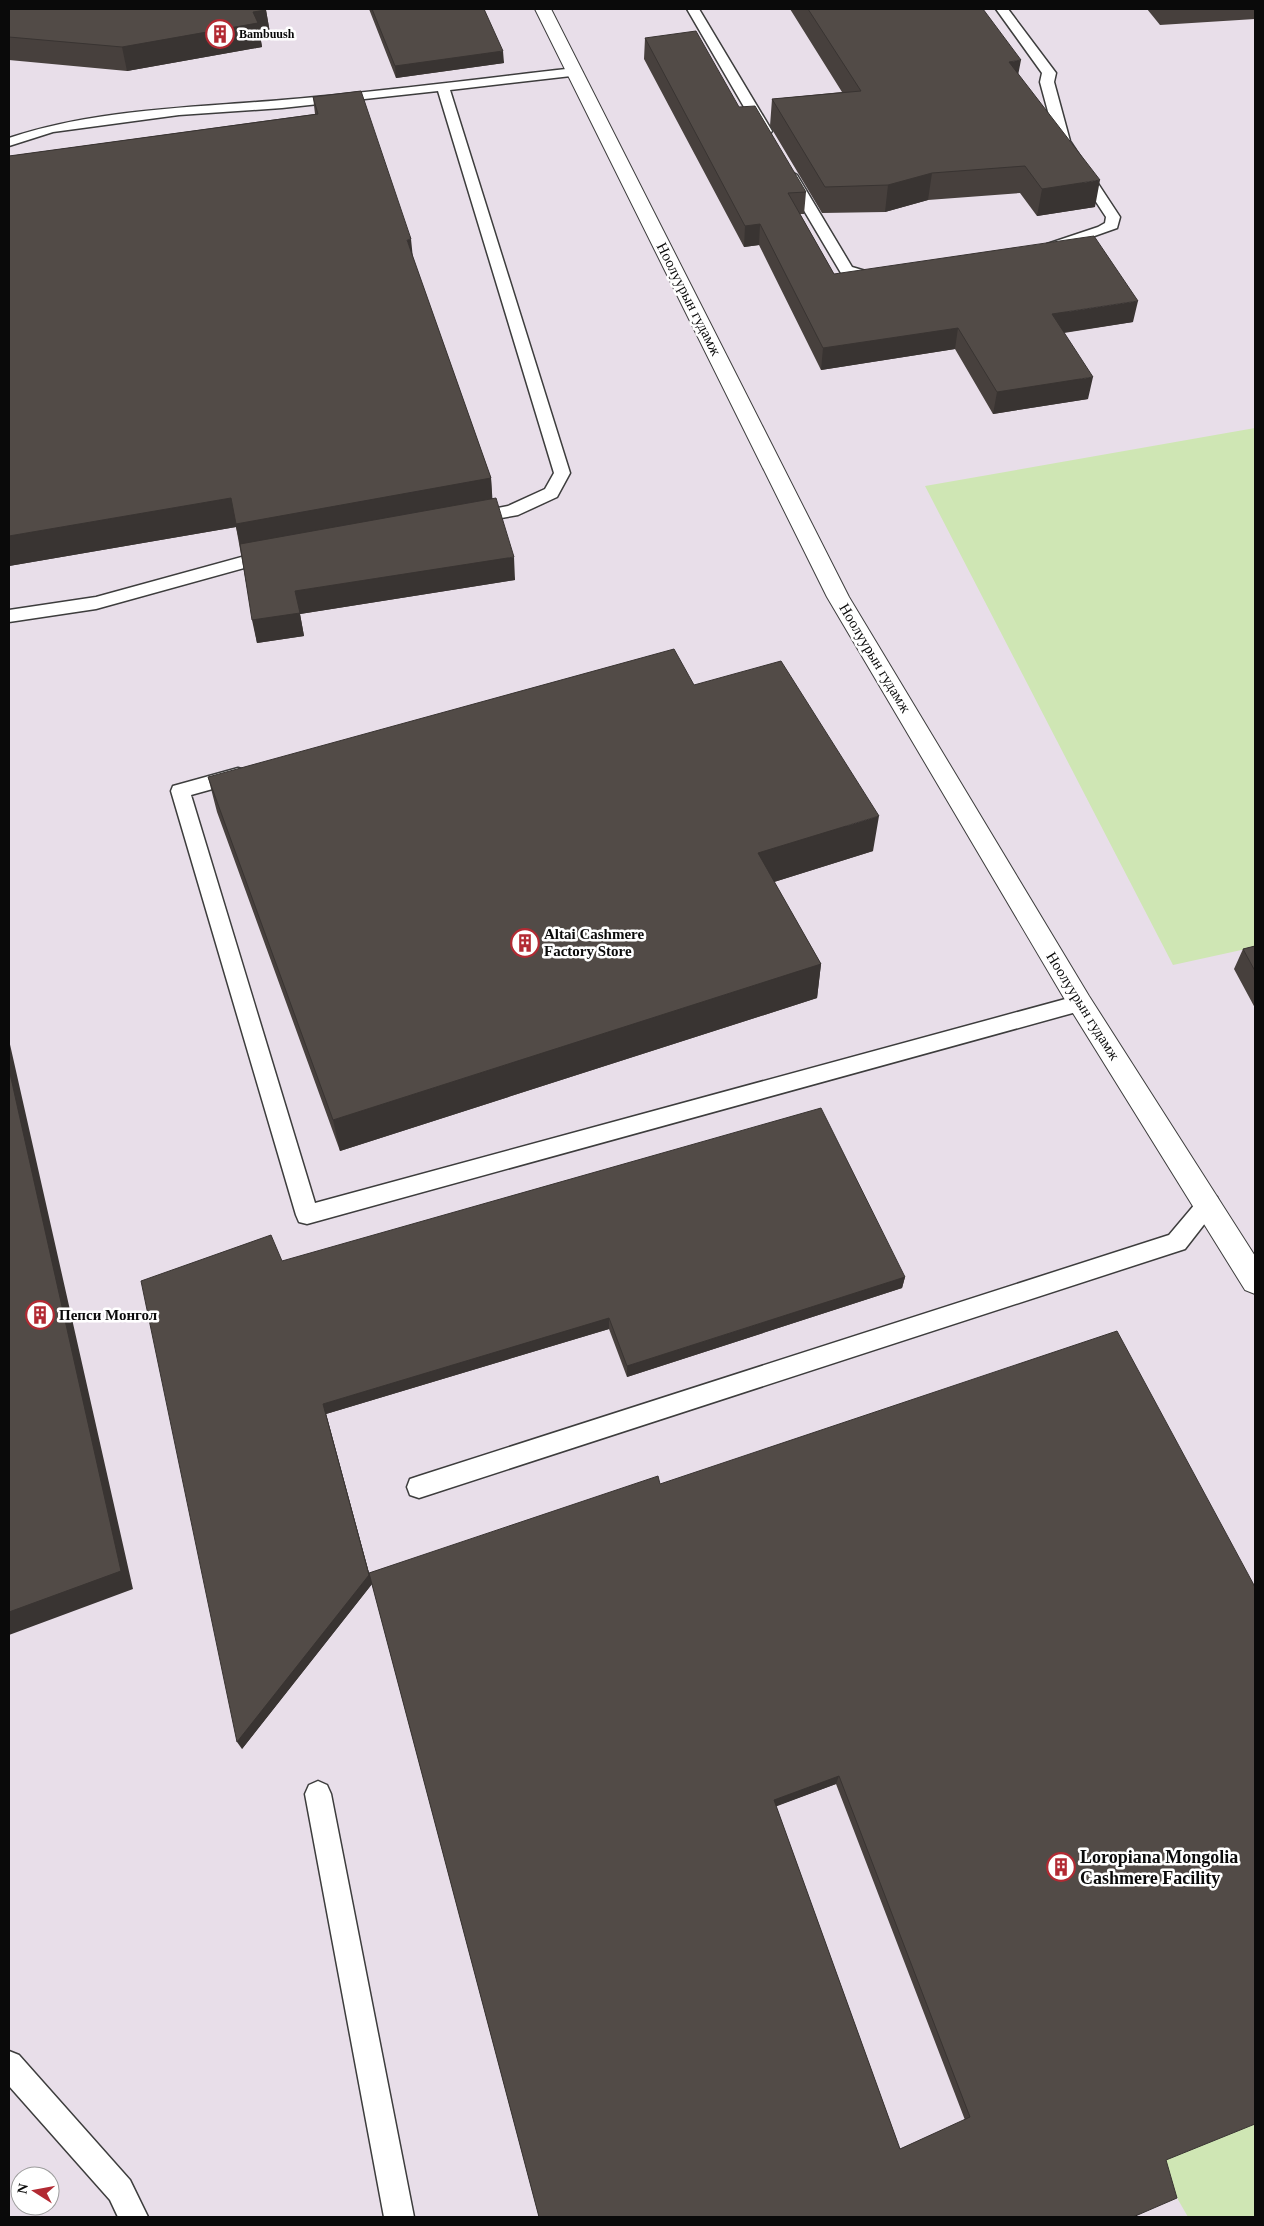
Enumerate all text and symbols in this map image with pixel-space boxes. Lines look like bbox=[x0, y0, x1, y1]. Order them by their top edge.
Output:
building icon: Bambuush bbox=[205, 19, 235, 49]
place label: Bambuush bbox=[239, 27, 295, 41]
street label: Ноолуурын гудамж bbox=[654, 240, 725, 359]
street label: Ноолуурын гудамж bbox=[836, 601, 914, 716]
place label: Altai Cashmere Factory Store bbox=[544, 926, 644, 959]
building icon: Altai Cashmere Factory Store bbox=[510, 928, 540, 958]
street label: Ноолуурын гудамж bbox=[1043, 949, 1123, 1063]
building icon: Пепси Монгол bbox=[25, 1300, 55, 1330]
place label: Пепси Монгол bbox=[59, 1307, 158, 1323]
place label: Loropiana Mongolia Cashmere Facility bbox=[1080, 1847, 1238, 1888]
building icon: Loropiana Mongolia Cashmere Facility bbox=[1046, 1852, 1076, 1882]
north arrow bbox=[10, 2166, 60, 2216]
text: N bbox=[14, 2182, 31, 2195]

